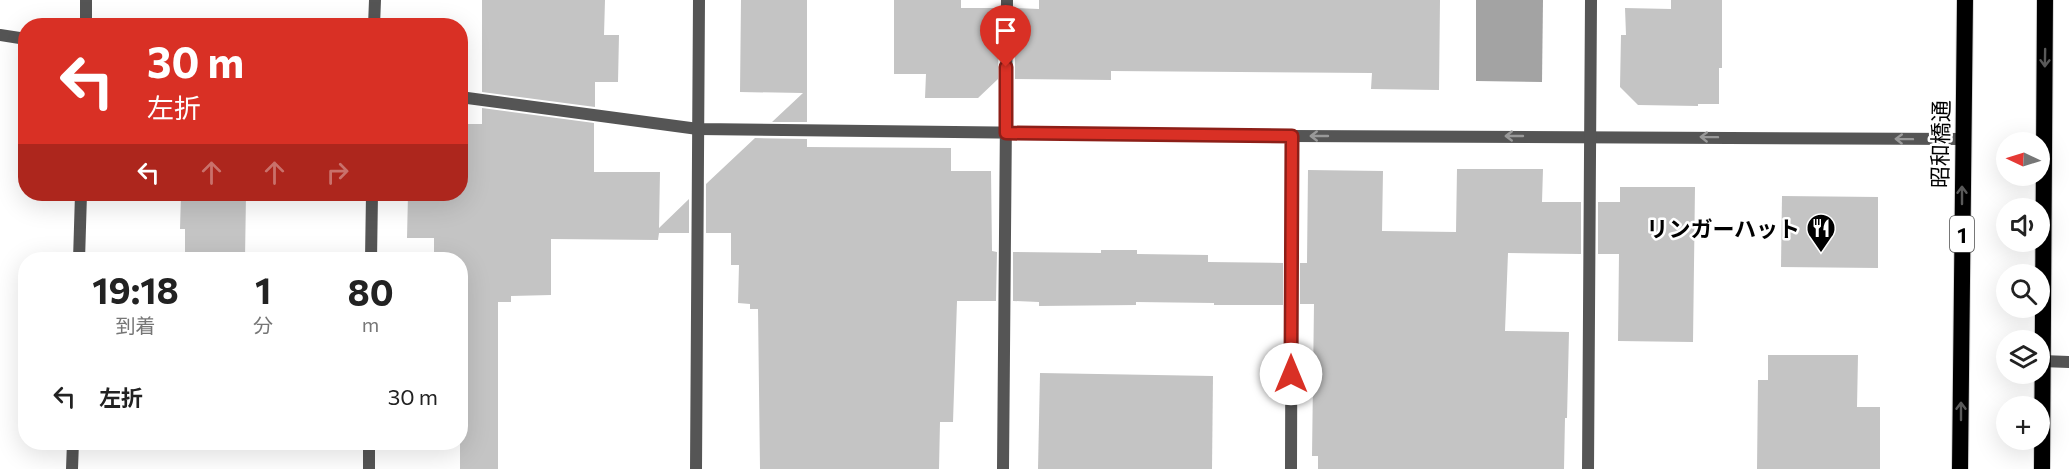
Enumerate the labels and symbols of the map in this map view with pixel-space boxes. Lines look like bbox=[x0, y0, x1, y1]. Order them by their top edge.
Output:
pin bbox=[980, 5, 1031, 67]
one-way arrow bbox=[2039, 48, 2051, 68]
street label: 昭和橋通 bbox=[1926, 100, 1954, 188]
one-way arrow bbox=[1310, 130, 1330, 142]
one-way arrow bbox=[1505, 130, 1525, 142]
one-way arrow bbox=[1700, 131, 1720, 143]
north arrow bbox=[1996, 132, 2050, 186]
one-way arrow bbox=[1895, 133, 1915, 145]
one-way arrow bbox=[1956, 185, 1968, 205]
restaurant icon: リンガーハット bbox=[1805, 212, 1837, 254]
place label: リンガーハット bbox=[1646, 215, 1800, 242]
road number: 1 bbox=[1950, 216, 1974, 252]
position arrow bbox=[1259, 342, 1323, 406]
one-way arrow bbox=[1955, 401, 1966, 421]

